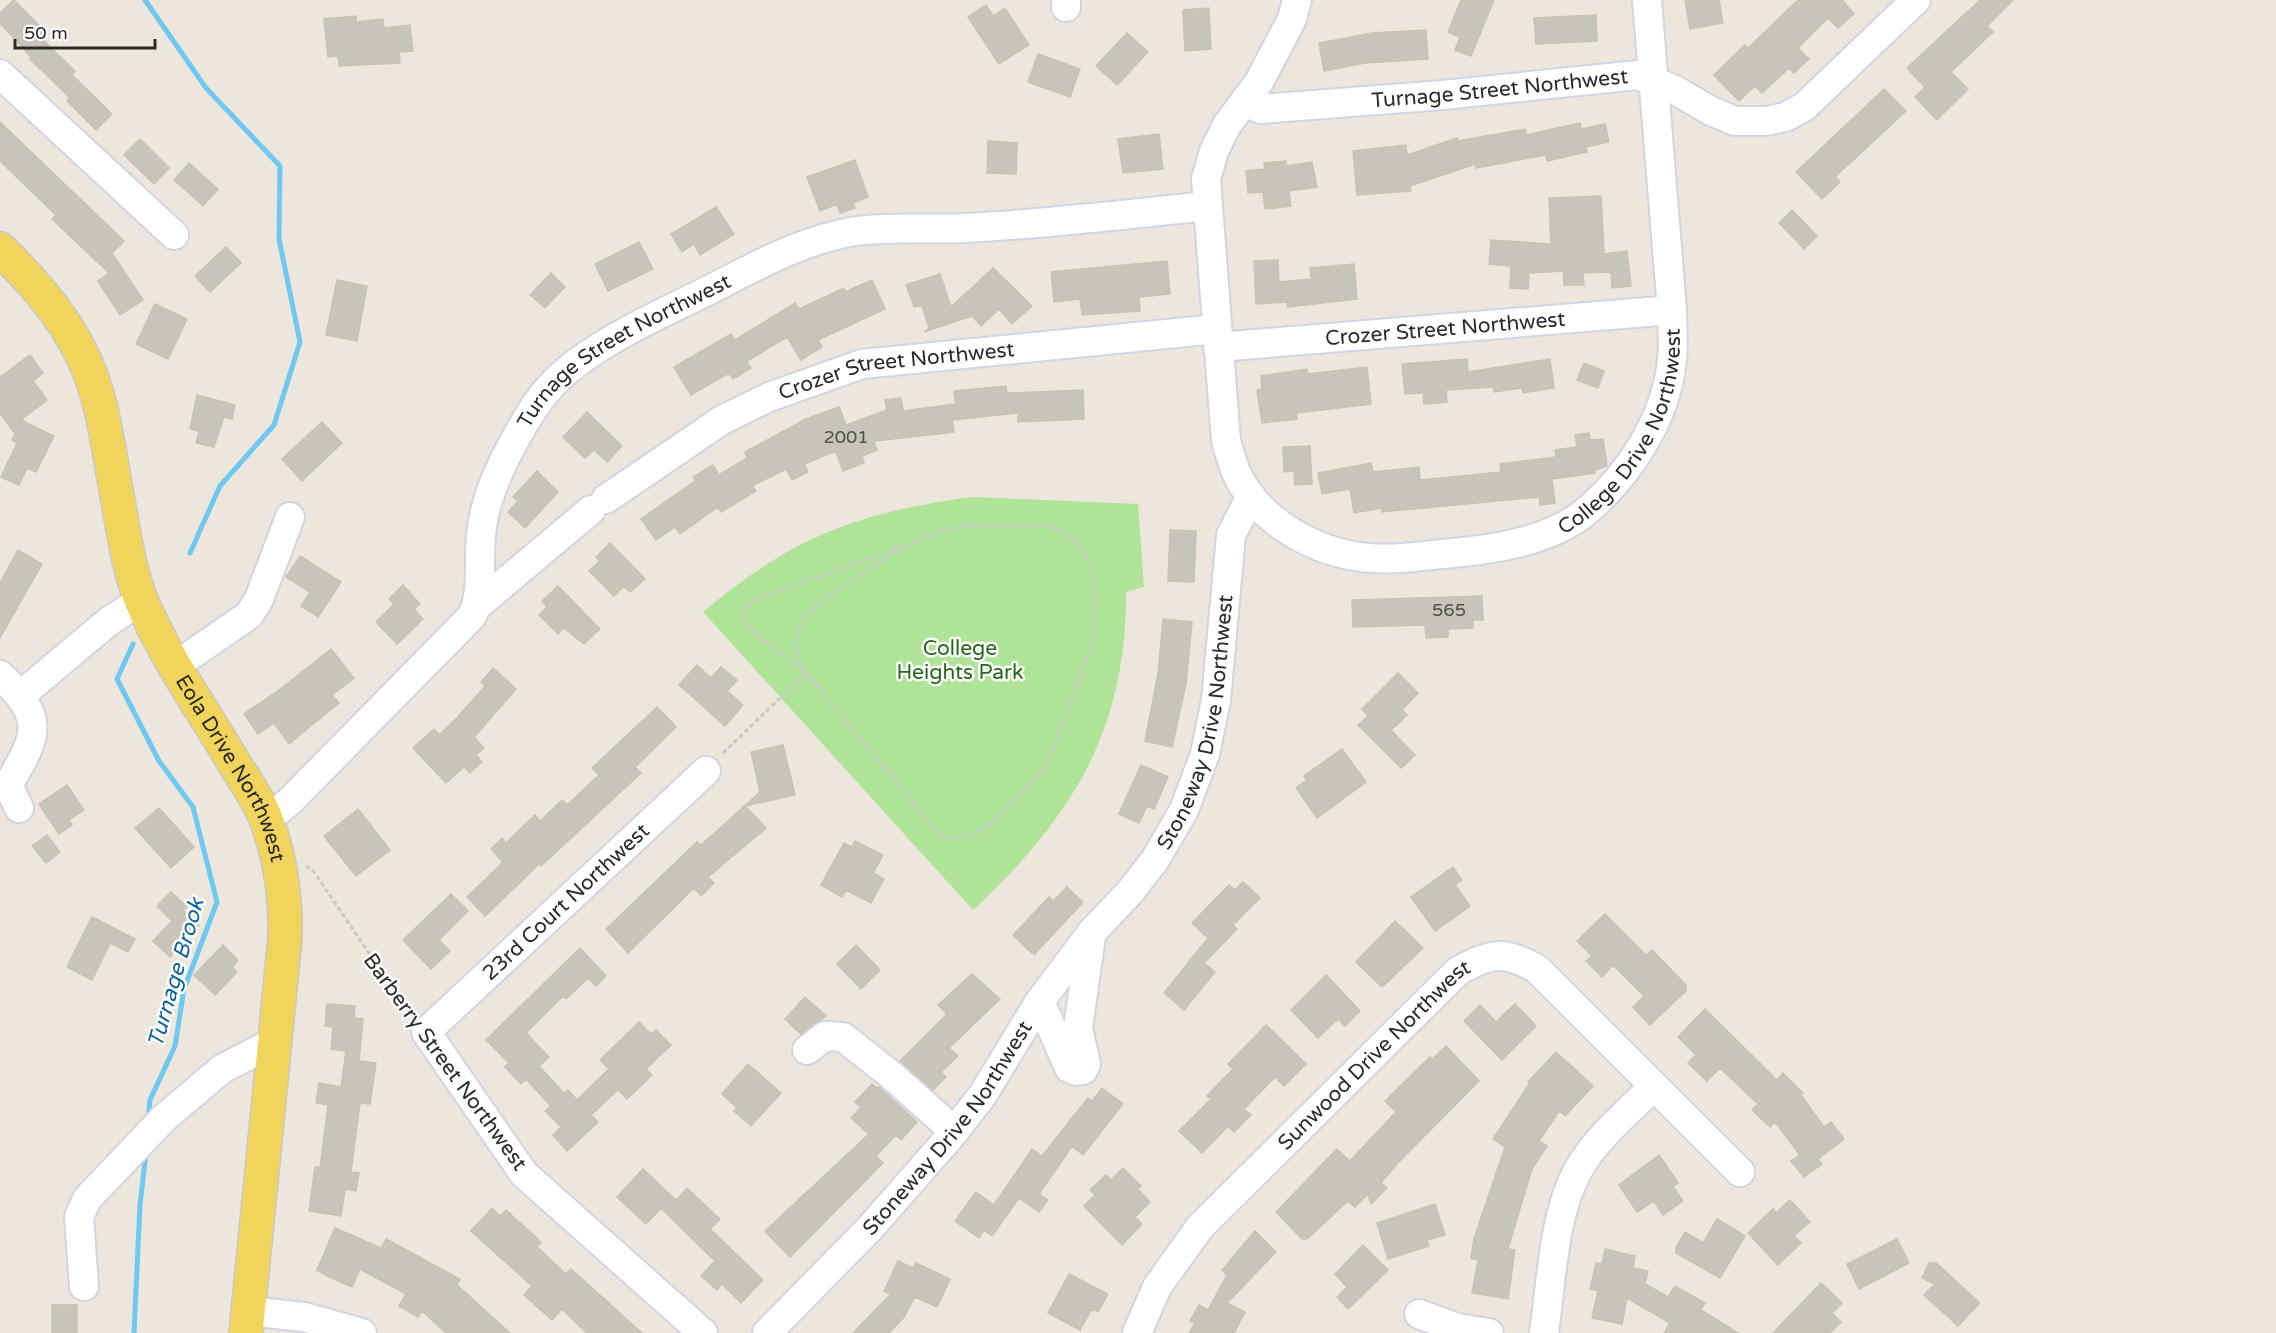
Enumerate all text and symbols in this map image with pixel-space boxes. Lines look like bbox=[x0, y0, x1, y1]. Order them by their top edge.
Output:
scale bar bbox=[15, 12, 154, 50]
text: 50 m bbox=[24, 22, 68, 44]
street label: Turnage Street Northwest bbox=[1371, 64, 1629, 113]
street label: Turnage Street Northwest bbox=[512, 268, 735, 432]
street label: Crozer Street Northwest bbox=[1324, 306, 1566, 351]
street label: College Drive Northwest bbox=[1553, 328, 1685, 540]
street label: Crozer Street Northwest bbox=[775, 337, 1016, 405]
house number: 2001 bbox=[823, 426, 869, 448]
street label: Stoneway Drive Northwest bbox=[1151, 594, 1238, 854]
house number: 565 bbox=[1432, 599, 1466, 621]
park label: College Heights Park bbox=[897, 636, 1023, 685]
street label: Eola Drive Northwest bbox=[170, 670, 291, 864]
street label: 23rd Court Northwest bbox=[477, 818, 654, 985]
water label: Turnage Brook bbox=[142, 894, 210, 1050]
street label: Barberry Street Northwest bbox=[358, 949, 532, 1175]
street label: Sunwood Drive Northwest bbox=[1273, 954, 1474, 1155]
street label: Stoneway Drive Northwest bbox=[857, 1016, 1037, 1240]

